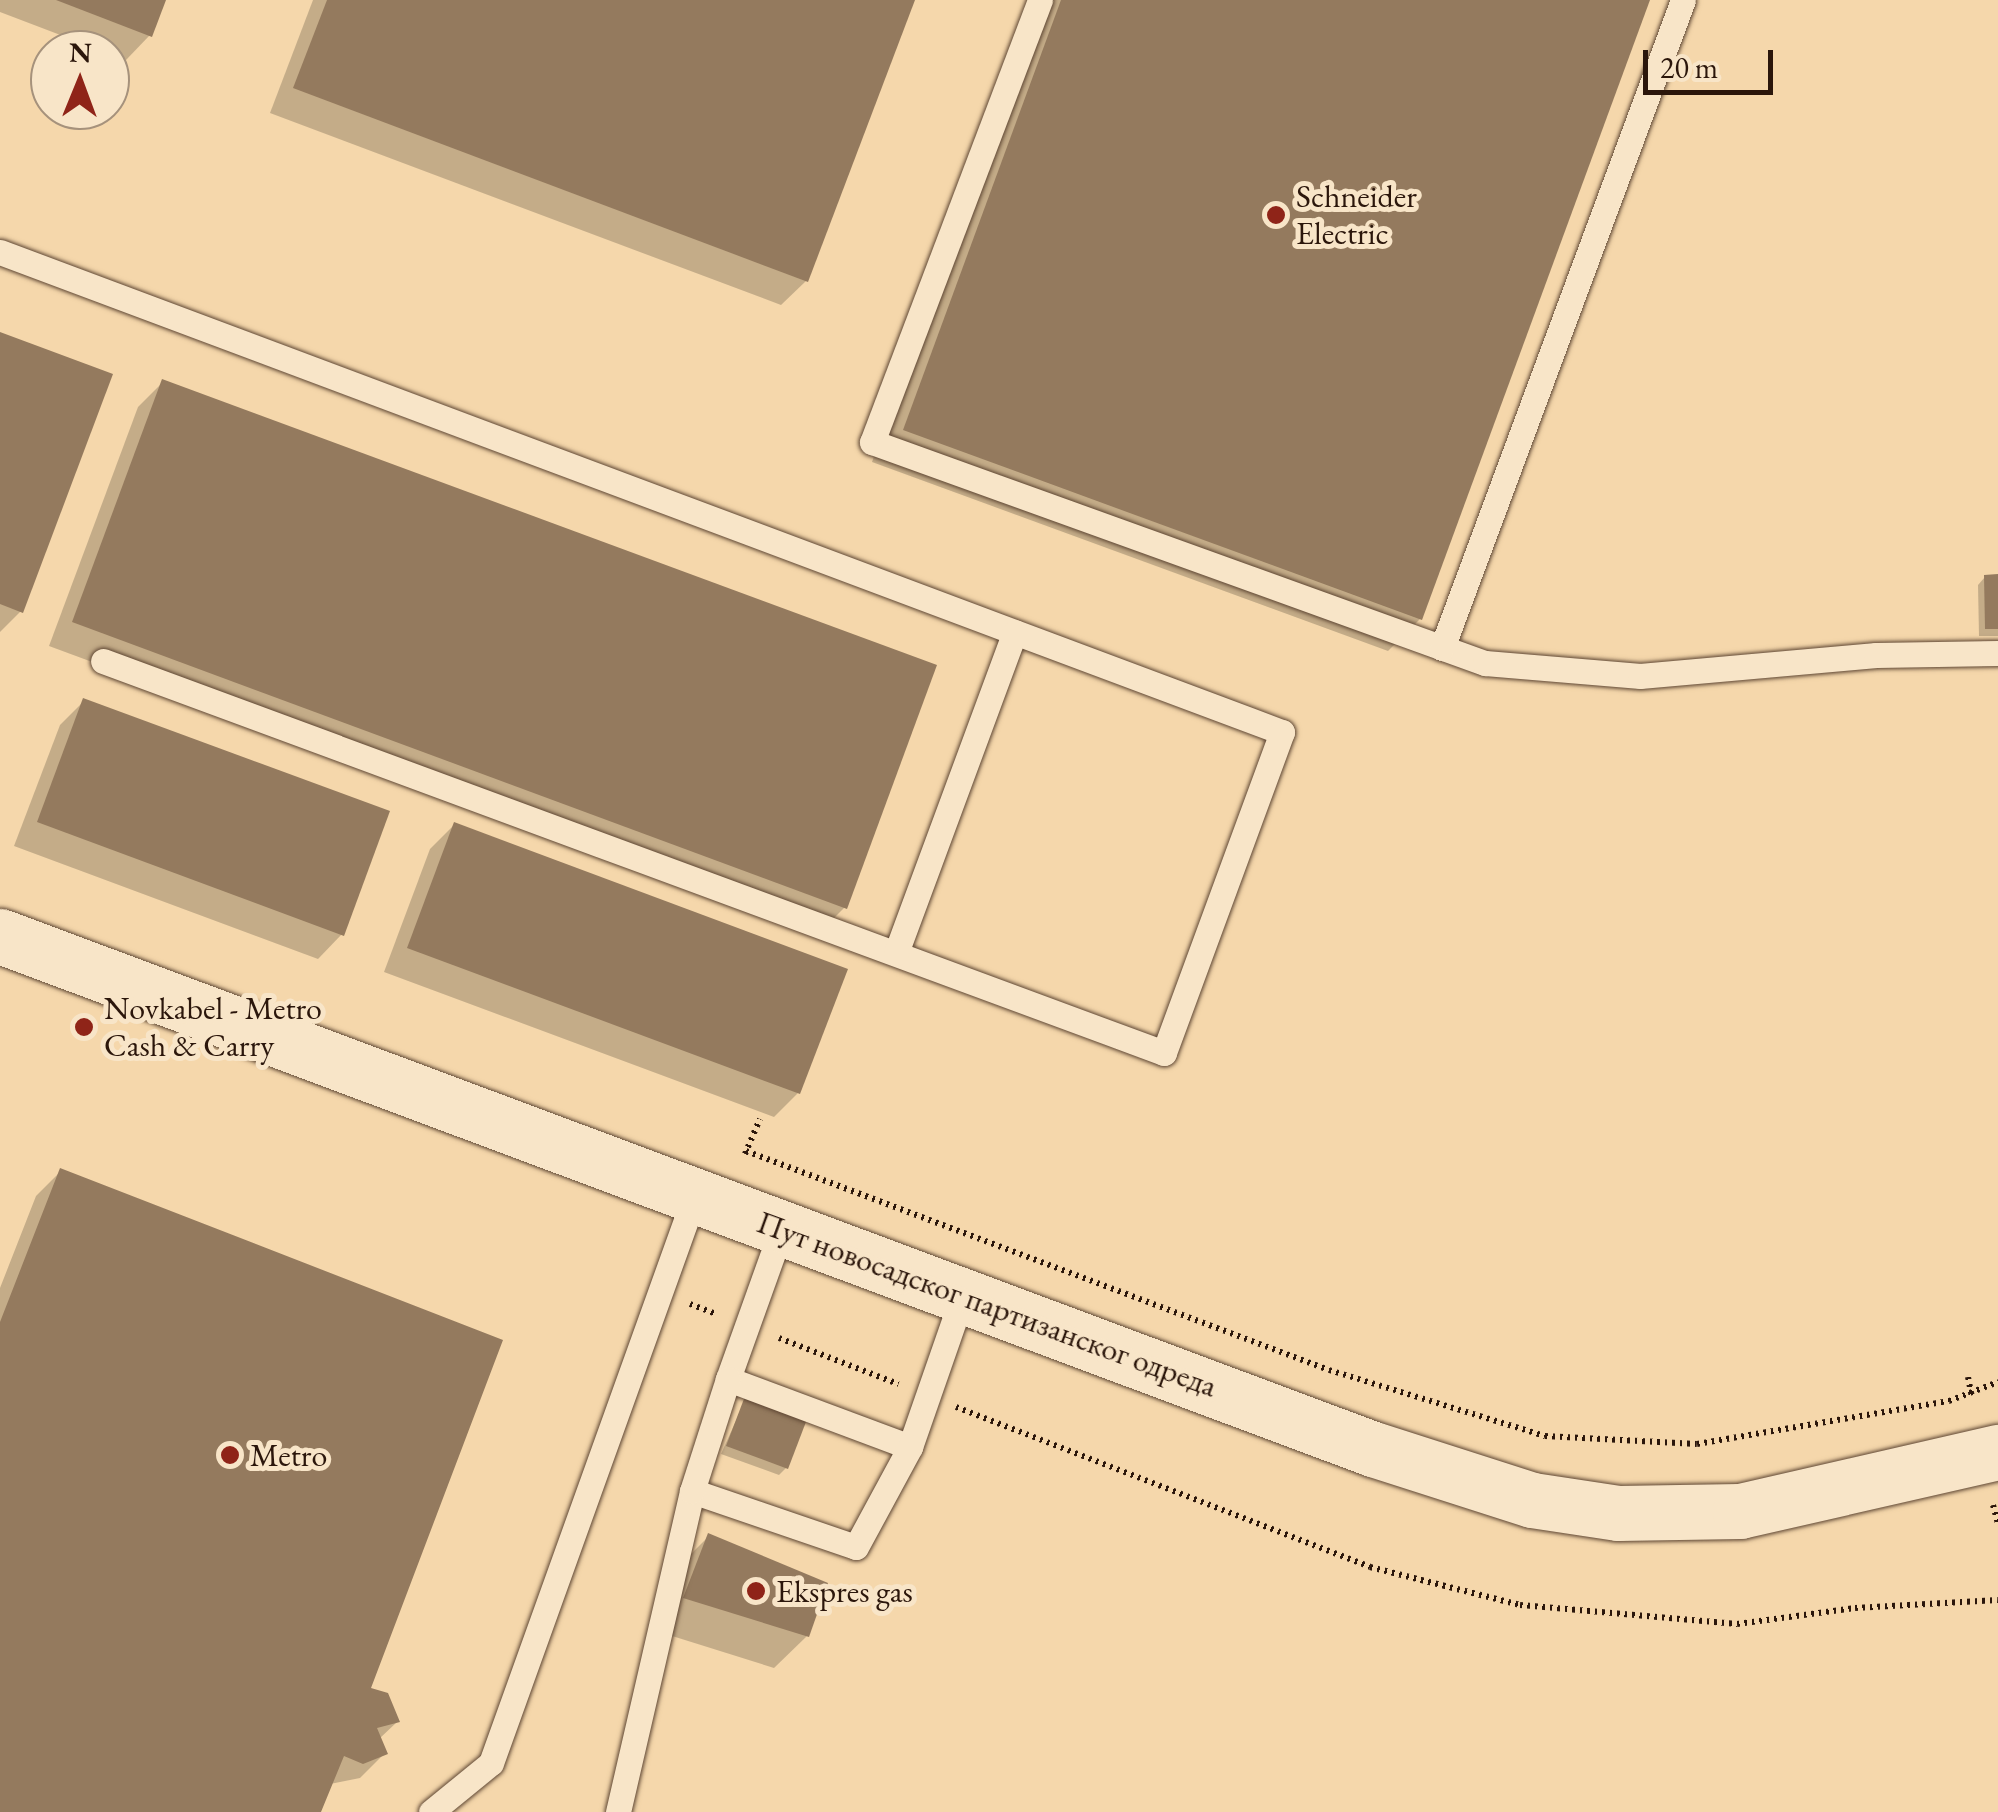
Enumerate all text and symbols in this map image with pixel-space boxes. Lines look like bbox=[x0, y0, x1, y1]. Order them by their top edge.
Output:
north arrow bbox=[30, 30, 130, 130]
scale bar bbox=[1648, 30, 1778, 92]
text: N bbox=[69, 34, 92, 70]
text: 20 m bbox=[1660, 48, 1718, 87]
place label: Schneider Electric bbox=[1296, 178, 1417, 253]
marker: Schneider Electric bbox=[1265, 204, 1287, 226]
place label: Novkabel - Metro Cash & Carry bbox=[104, 990, 322, 1065]
marker: Novkabel - Metro Cash & Carry bbox=[73, 1016, 95, 1038]
street label: Пут новосадског партизанског одреда bbox=[752, 1203, 1222, 1405]
place label: Metro bbox=[250, 1436, 327, 1474]
marker: Metro bbox=[219, 1444, 241, 1466]
place label: Ekspres gas bbox=[776, 1572, 913, 1610]
marker: Ekspres gas bbox=[745, 1580, 767, 1602]

